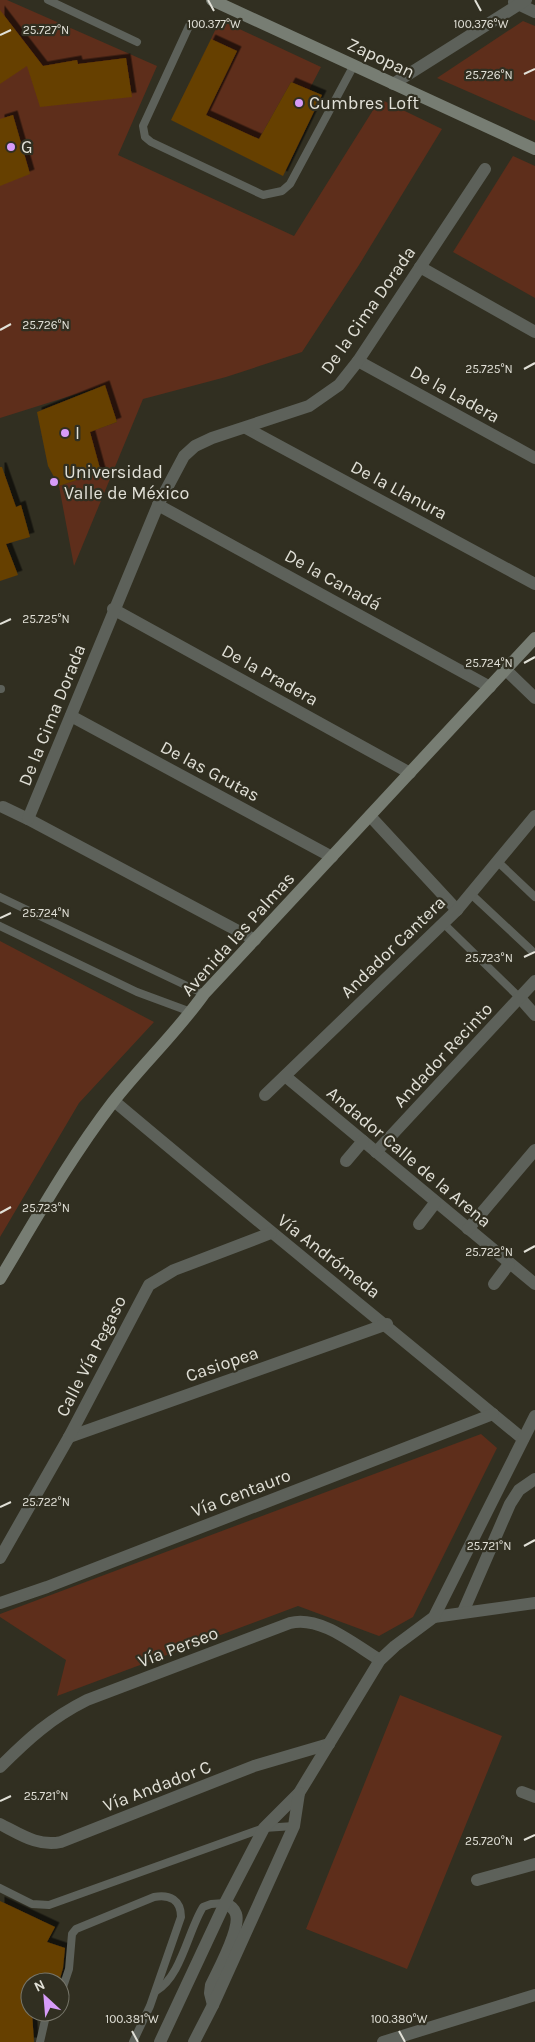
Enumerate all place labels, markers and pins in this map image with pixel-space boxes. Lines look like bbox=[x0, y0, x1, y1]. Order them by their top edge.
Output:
place label: Cumbres Loft bbox=[309, 92, 419, 114]
marker: Cumbres Loft bbox=[293, 97, 305, 109]
place label: G bbox=[21, 136, 33, 158]
marker: G bbox=[5, 141, 17, 153]
place label: I bbox=[75, 422, 80, 444]
marker: I bbox=[59, 427, 71, 439]
place label: Universidad Valle de México bbox=[64, 461, 189, 504]
marker: Universidad Valle de México bbox=[48, 476, 60, 488]

